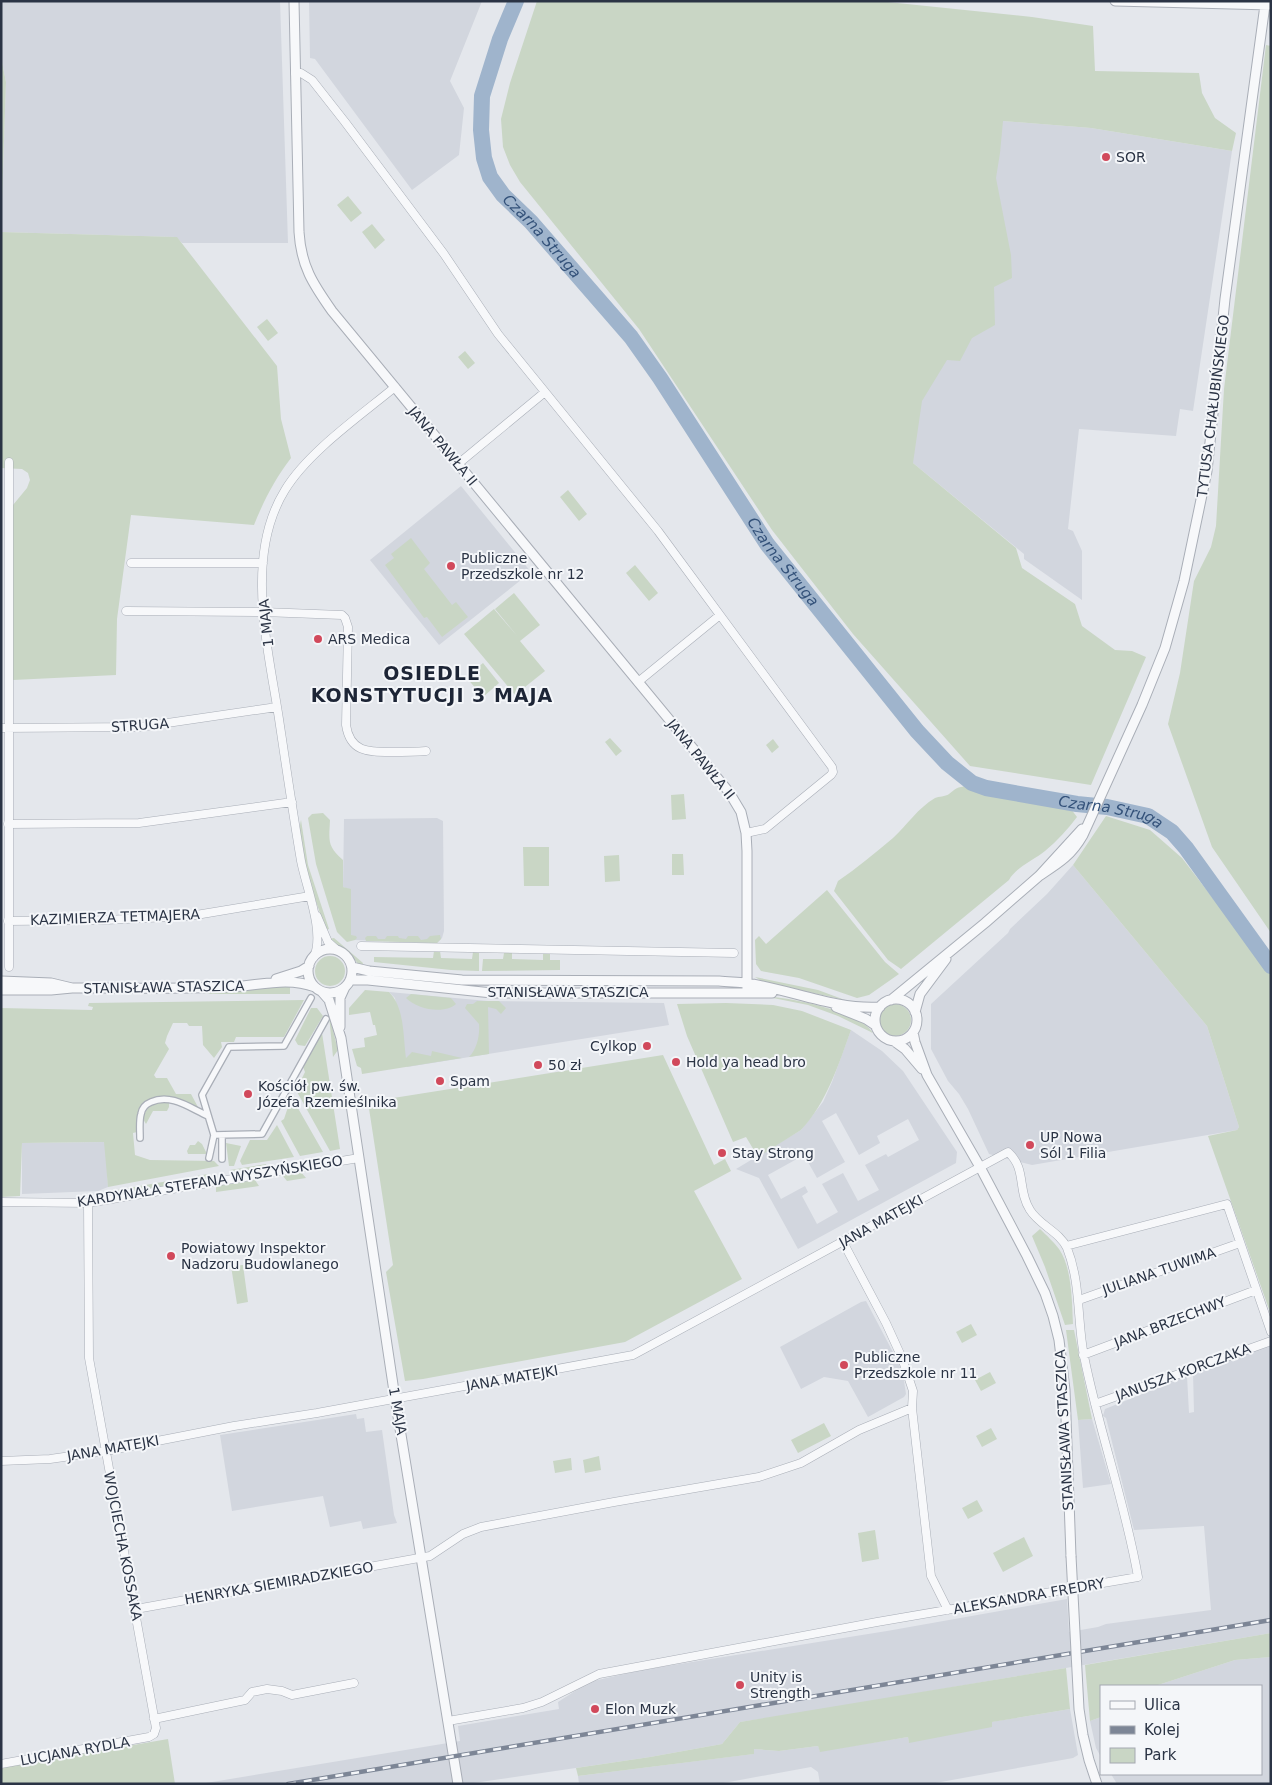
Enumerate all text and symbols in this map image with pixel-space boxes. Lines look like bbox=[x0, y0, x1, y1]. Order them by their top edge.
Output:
place label: SOR bbox=[1116, 149, 1146, 165]
marker: SOR bbox=[1100, 151, 1112, 163]
water label: Czarna Struga bbox=[499, 191, 585, 282]
street label: TYTUSA CHAŁUBIŃSKIEGO bbox=[1193, 313, 1232, 499]
street label: JANA PAWŁA II bbox=[405, 402, 481, 489]
water label: Czarna Struga bbox=[743, 514, 822, 610]
place label: Publiczne Przedszkole nr 12 bbox=[461, 550, 584, 582]
marker: Publiczne Przedszkole nr 12 bbox=[445, 560, 457, 572]
street label: 1 MAJA bbox=[255, 598, 276, 648]
place label: ARS Medica bbox=[328, 631, 410, 647]
marker: ARS Medica bbox=[312, 633, 324, 645]
district label: OSIEDLE KONSTYTUCJI 3 MAJA bbox=[311, 662, 553, 706]
street label: STRUGA bbox=[111, 715, 170, 735]
street label: JANA PAWŁA II bbox=[663, 715, 738, 802]
water label: Czarna Struga bbox=[1057, 792, 1166, 832]
street label: KAZIMIERZA TETMAJERA bbox=[30, 906, 201, 928]
street label: STANISŁAWA STASZICA bbox=[83, 978, 245, 996]
street label: STANISŁAWA STASZICA bbox=[487, 984, 649, 1000]
place label: Cylkop bbox=[590, 1038, 637, 1054]
marker: Cylkop bbox=[641, 1040, 653, 1052]
place label: Hold ya head bro bbox=[686, 1054, 806, 1070]
marker: Hold ya head bro bbox=[670, 1056, 682, 1068]
place label: 50 zł bbox=[548, 1057, 582, 1073]
marker: 50 zł bbox=[532, 1059, 544, 1071]
place label: Spam bbox=[450, 1073, 490, 1089]
marker: Spam bbox=[434, 1075, 446, 1087]
place label: Kościół pw. św. Józefa Rzemieślnika bbox=[257, 1078, 397, 1110]
marker: Kościół pw. św. Józefa Rzemieślnika bbox=[242, 1088, 254, 1100]
place label: UP Nowa Sól 1 Filia bbox=[1040, 1129, 1106, 1161]
marker: UP Nowa Sól 1 Filia bbox=[1024, 1139, 1036, 1151]
place label: Stay Strong bbox=[732, 1145, 814, 1161]
marker: Stay Strong bbox=[716, 1147, 728, 1159]
street label: KARDYNAŁA STEFANA WYSZYŃSKIEGO bbox=[76, 1151, 344, 1210]
street label: JANA MATEJKI bbox=[835, 1191, 926, 1251]
place label: Powiatowy Inspektor Nadzoru Budowlanego bbox=[181, 1240, 339, 1272]
street label: JULIANA TUWIMA bbox=[1099, 1244, 1218, 1298]
marker: Powiatowy Inspektor Nadzoru Budowlanego bbox=[165, 1250, 177, 1262]
street label: JANA BRZECHWY bbox=[1111, 1293, 1229, 1351]
street label: JANUSZA KORCZAKA bbox=[1112, 1340, 1253, 1404]
place label: Publiczne Przedszkole nr 11 bbox=[854, 1349, 977, 1381]
street label: STANISŁAWA STASZICA bbox=[1052, 1349, 1076, 1511]
marker: Publiczne Przedszkole nr 11 bbox=[838, 1359, 850, 1371]
street label: JANA MATEJKI bbox=[464, 1362, 559, 1394]
street label: 1 MAJA bbox=[386, 1386, 410, 1437]
street label: JANA MATEJKI bbox=[65, 1432, 160, 1464]
street label: WOJCIECHA KOSSAKA bbox=[101, 1470, 145, 1622]
street label: HENRYKA SIEMIRADZKIEGO bbox=[183, 1559, 375, 1607]
street label: ALEKSANDRA FREDRY bbox=[952, 1575, 1106, 1617]
place label: Unity is Strength bbox=[750, 1669, 811, 1701]
marker: Unity is Strength bbox=[734, 1679, 746, 1691]
legend bbox=[1100, 1685, 1262, 1775]
text: Ulica bbox=[1144, 1696, 1181, 1714]
place label: Elon Muzk bbox=[605, 1701, 677, 1717]
marker: Elon Muzk bbox=[589, 1703, 601, 1715]
text: Kolej bbox=[1144, 1721, 1180, 1739]
street label: LUCJANA RYDLA bbox=[19, 1733, 131, 1769]
text: Park bbox=[1144, 1746, 1177, 1764]

